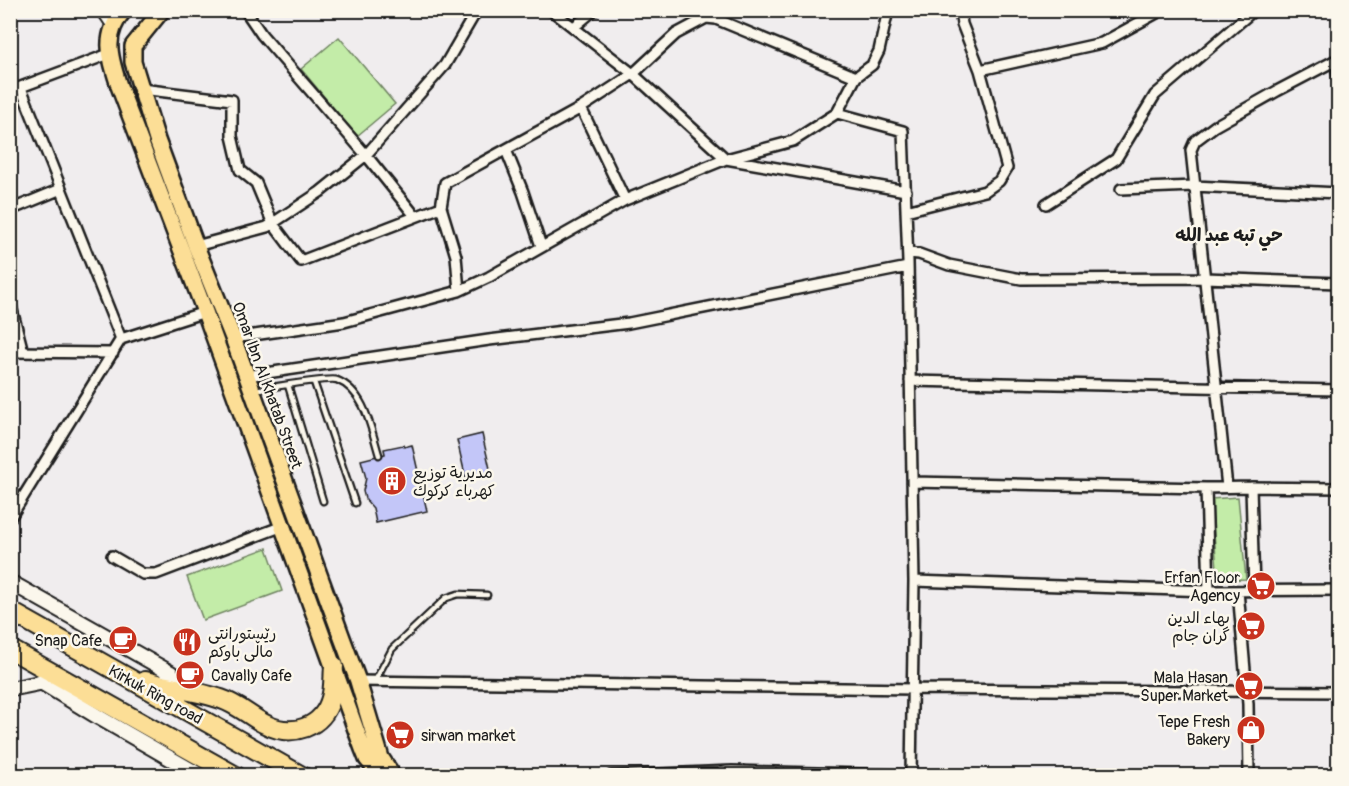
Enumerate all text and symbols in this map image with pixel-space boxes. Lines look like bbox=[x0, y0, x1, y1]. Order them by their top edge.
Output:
district label: حي تبه عبد الله bbox=[1175, 224, 1283, 251]
street label: Omar Ibn Al Khatab Street bbox=[228, 299, 307, 472]
place label: مديرية توزيع كهرباء كركوك bbox=[413, 463, 495, 501]
building icon: مديرية توزيع كهرباء كركوك bbox=[376, 465, 408, 497]
place label: Erfan Floor Agency bbox=[1164, 568, 1240, 606]
supermarket icon: Erfan Floor Agency bbox=[1245, 570, 1277, 602]
place label: بهاء الدين گران جام bbox=[1167, 608, 1230, 648]
supermarket icon: بهاء الدين گران جام bbox=[1235, 610, 1267, 642]
cafe icon: Snap Cafe bbox=[107, 624, 139, 656]
place label: رێستورانتی ماڵی باوکم bbox=[208, 624, 276, 664]
restaurant icon: رێستورانتی ماڵی باوکم bbox=[171, 626, 203, 658]
place label: Snap Cafe bbox=[34, 631, 102, 651]
cafe icon: Cavally Cafe bbox=[174, 659, 206, 691]
street label: Kirkuk Ring road bbox=[105, 661, 206, 729]
place label: Cavally Cafe bbox=[211, 666, 292, 686]
place label: Mala Hasan Super Market bbox=[1140, 668, 1229, 706]
supermarket icon: Mala Hasan Super Market bbox=[1233, 670, 1265, 702]
place label: Tepe Fresh Bakery bbox=[1158, 712, 1230, 750]
shop icon: Tepe Fresh Bakery bbox=[1235, 714, 1267, 746]
supermarket icon: sirwan market bbox=[384, 719, 416, 751]
place label: sirwan market bbox=[421, 726, 516, 746]

